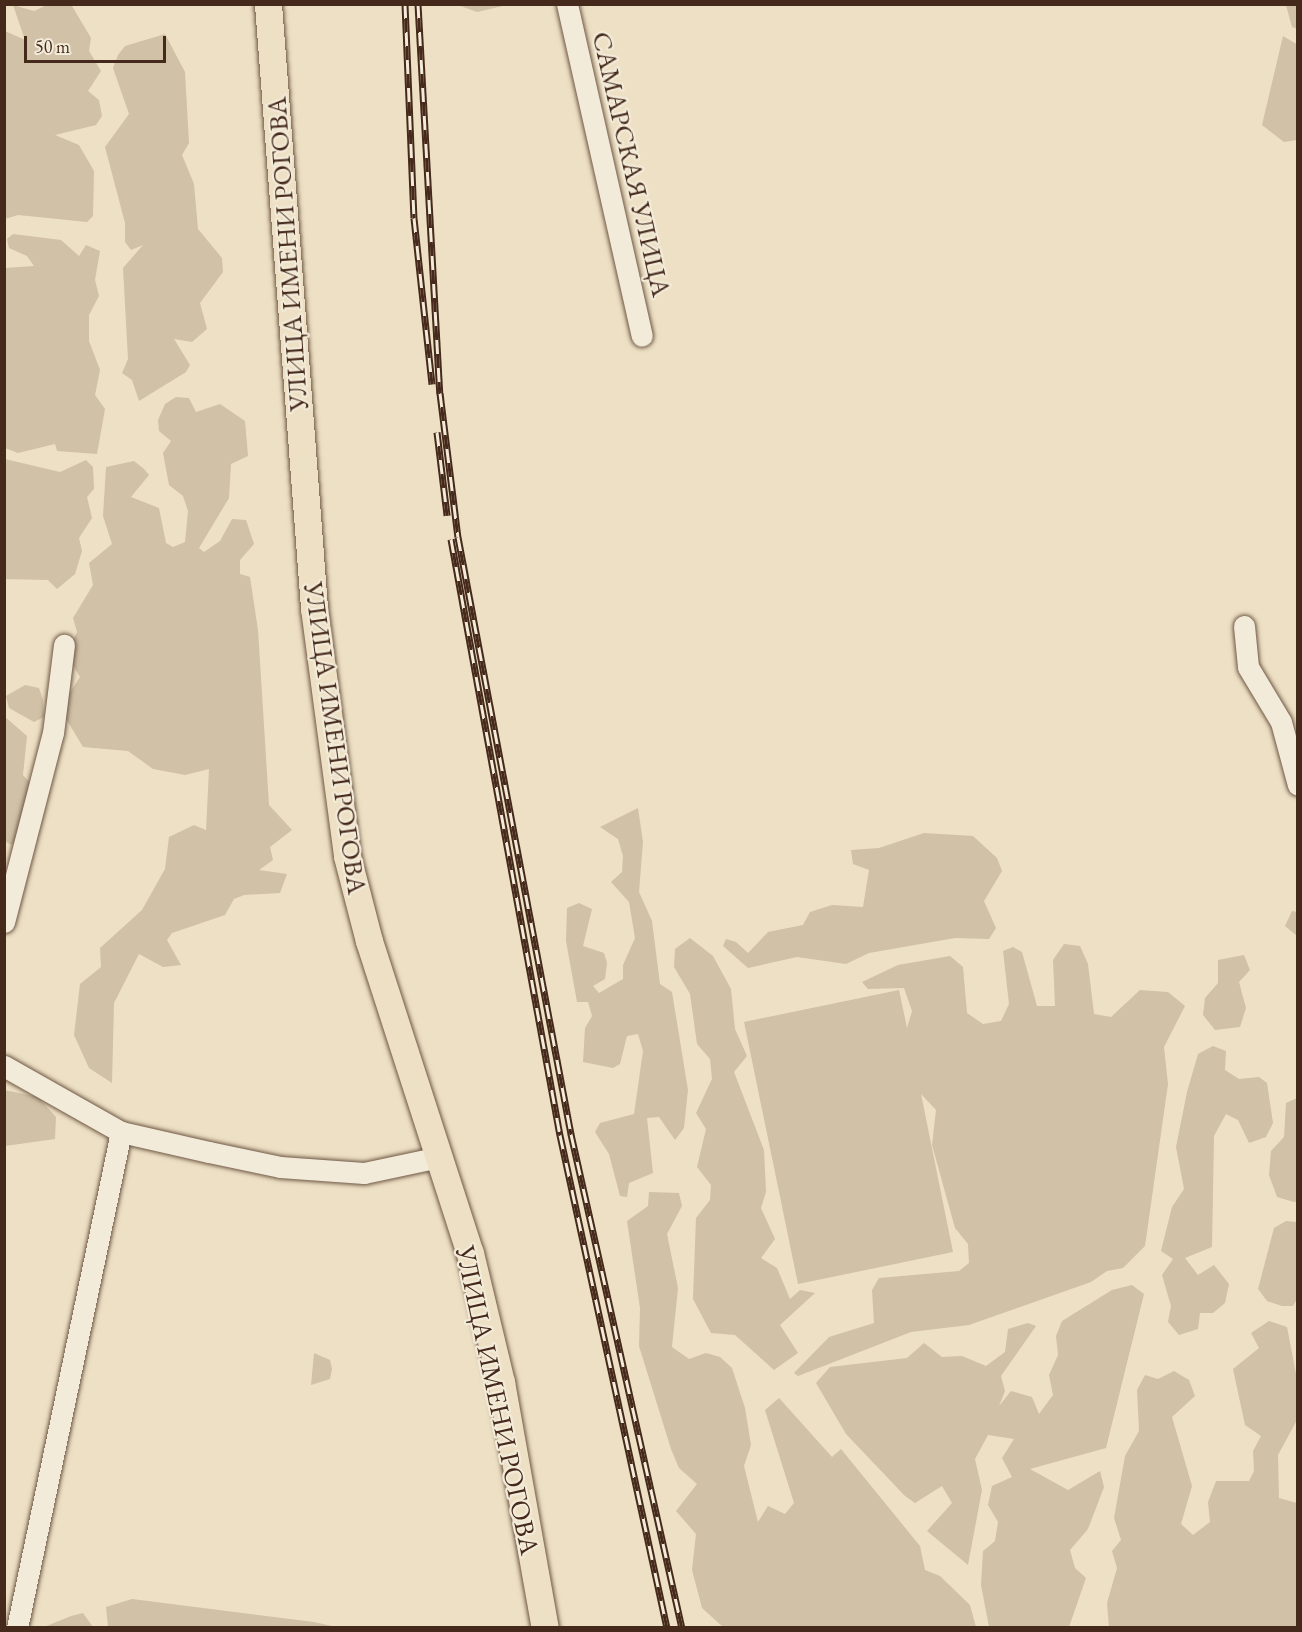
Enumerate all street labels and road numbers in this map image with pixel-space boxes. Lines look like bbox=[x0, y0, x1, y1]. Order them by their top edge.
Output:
street label: САМАРСКАЯ УЛИЦА bbox=[586, 28, 678, 300]
street label: УЛИЦА ИМЕНИ РОГОВА bbox=[260, 96, 314, 412]
street label: УЛИЦА ИМЕНИ РОГОВА bbox=[298, 580, 374, 896]
street label: УЛИЦА ИМЕНИ РОГОВА bbox=[449, 1242, 547, 1558]

